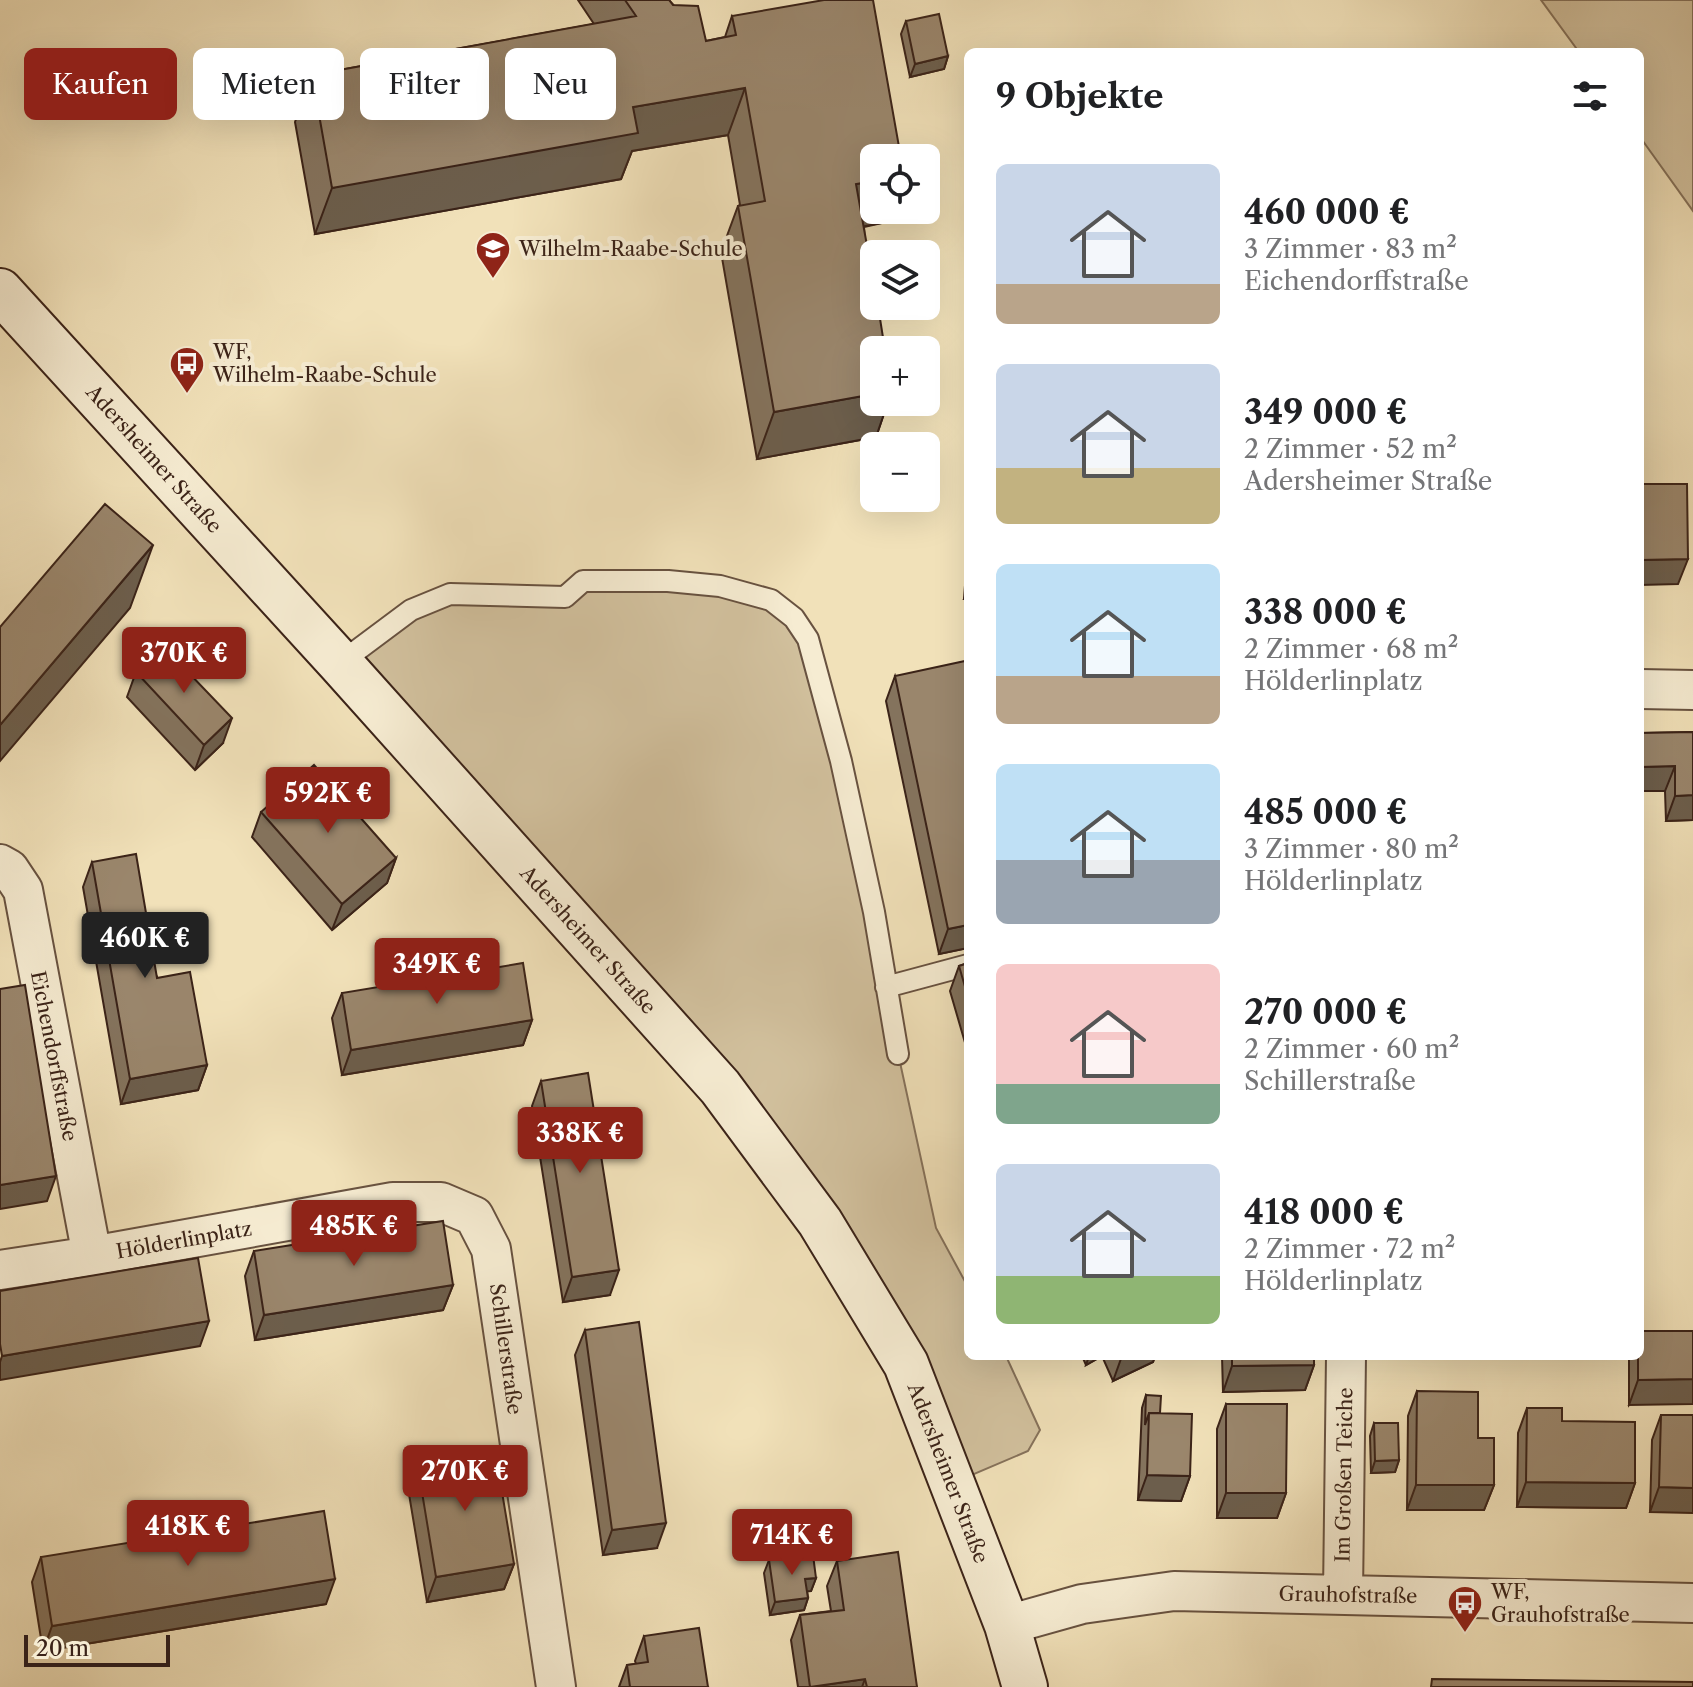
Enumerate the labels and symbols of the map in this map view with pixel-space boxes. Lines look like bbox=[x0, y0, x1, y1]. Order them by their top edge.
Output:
school or university icon: Wilhelm-Raabe-Schule bbox=[474, 230, 512, 280]
place label: Wilhelm-Raabe-Schule bbox=[518, 237, 743, 261]
place label: WF, Wilhelm-Raabe-Schule bbox=[212, 340, 437, 387]
bus stop icon: WF, Wilhelm-Raabe-Schule bbox=[168, 345, 206, 395]
street label: Adersheimer Straße bbox=[80, 379, 227, 538]
pin: 370K € bbox=[119, 627, 249, 695]
pin: 592K € bbox=[263, 767, 393, 835]
street label: Adersheimer Straße bbox=[514, 860, 661, 1019]
pin: 460K € bbox=[80, 912, 210, 980]
pin: 349K € bbox=[372, 938, 502, 1006]
street label: Eichendorffstraße bbox=[26, 969, 82, 1143]
pin: 338K € bbox=[515, 1107, 645, 1175]
pin: 485K € bbox=[289, 1200, 419, 1268]
street label: Hölderlinplatz bbox=[114, 1216, 254, 1264]
street label: Schillerstraße bbox=[485, 1282, 527, 1416]
street label: Adersheimer Straße bbox=[902, 1379, 993, 1566]
street label: Im Großen Teiche bbox=[1330, 1387, 1358, 1563]
pin: 270K € bbox=[400, 1445, 530, 1513]
pin: 418K € bbox=[123, 1500, 253, 1568]
pin: 714K € bbox=[727, 1509, 857, 1577]
place label: WF, Grauhofstraße bbox=[1490, 1580, 1630, 1627]
street label: Grauhofstraße bbox=[1278, 1582, 1418, 1608]
bus stop icon: WF, Grauhofstraße bbox=[1446, 1584, 1484, 1634]
scale bar bbox=[24, 1631, 170, 1667]

